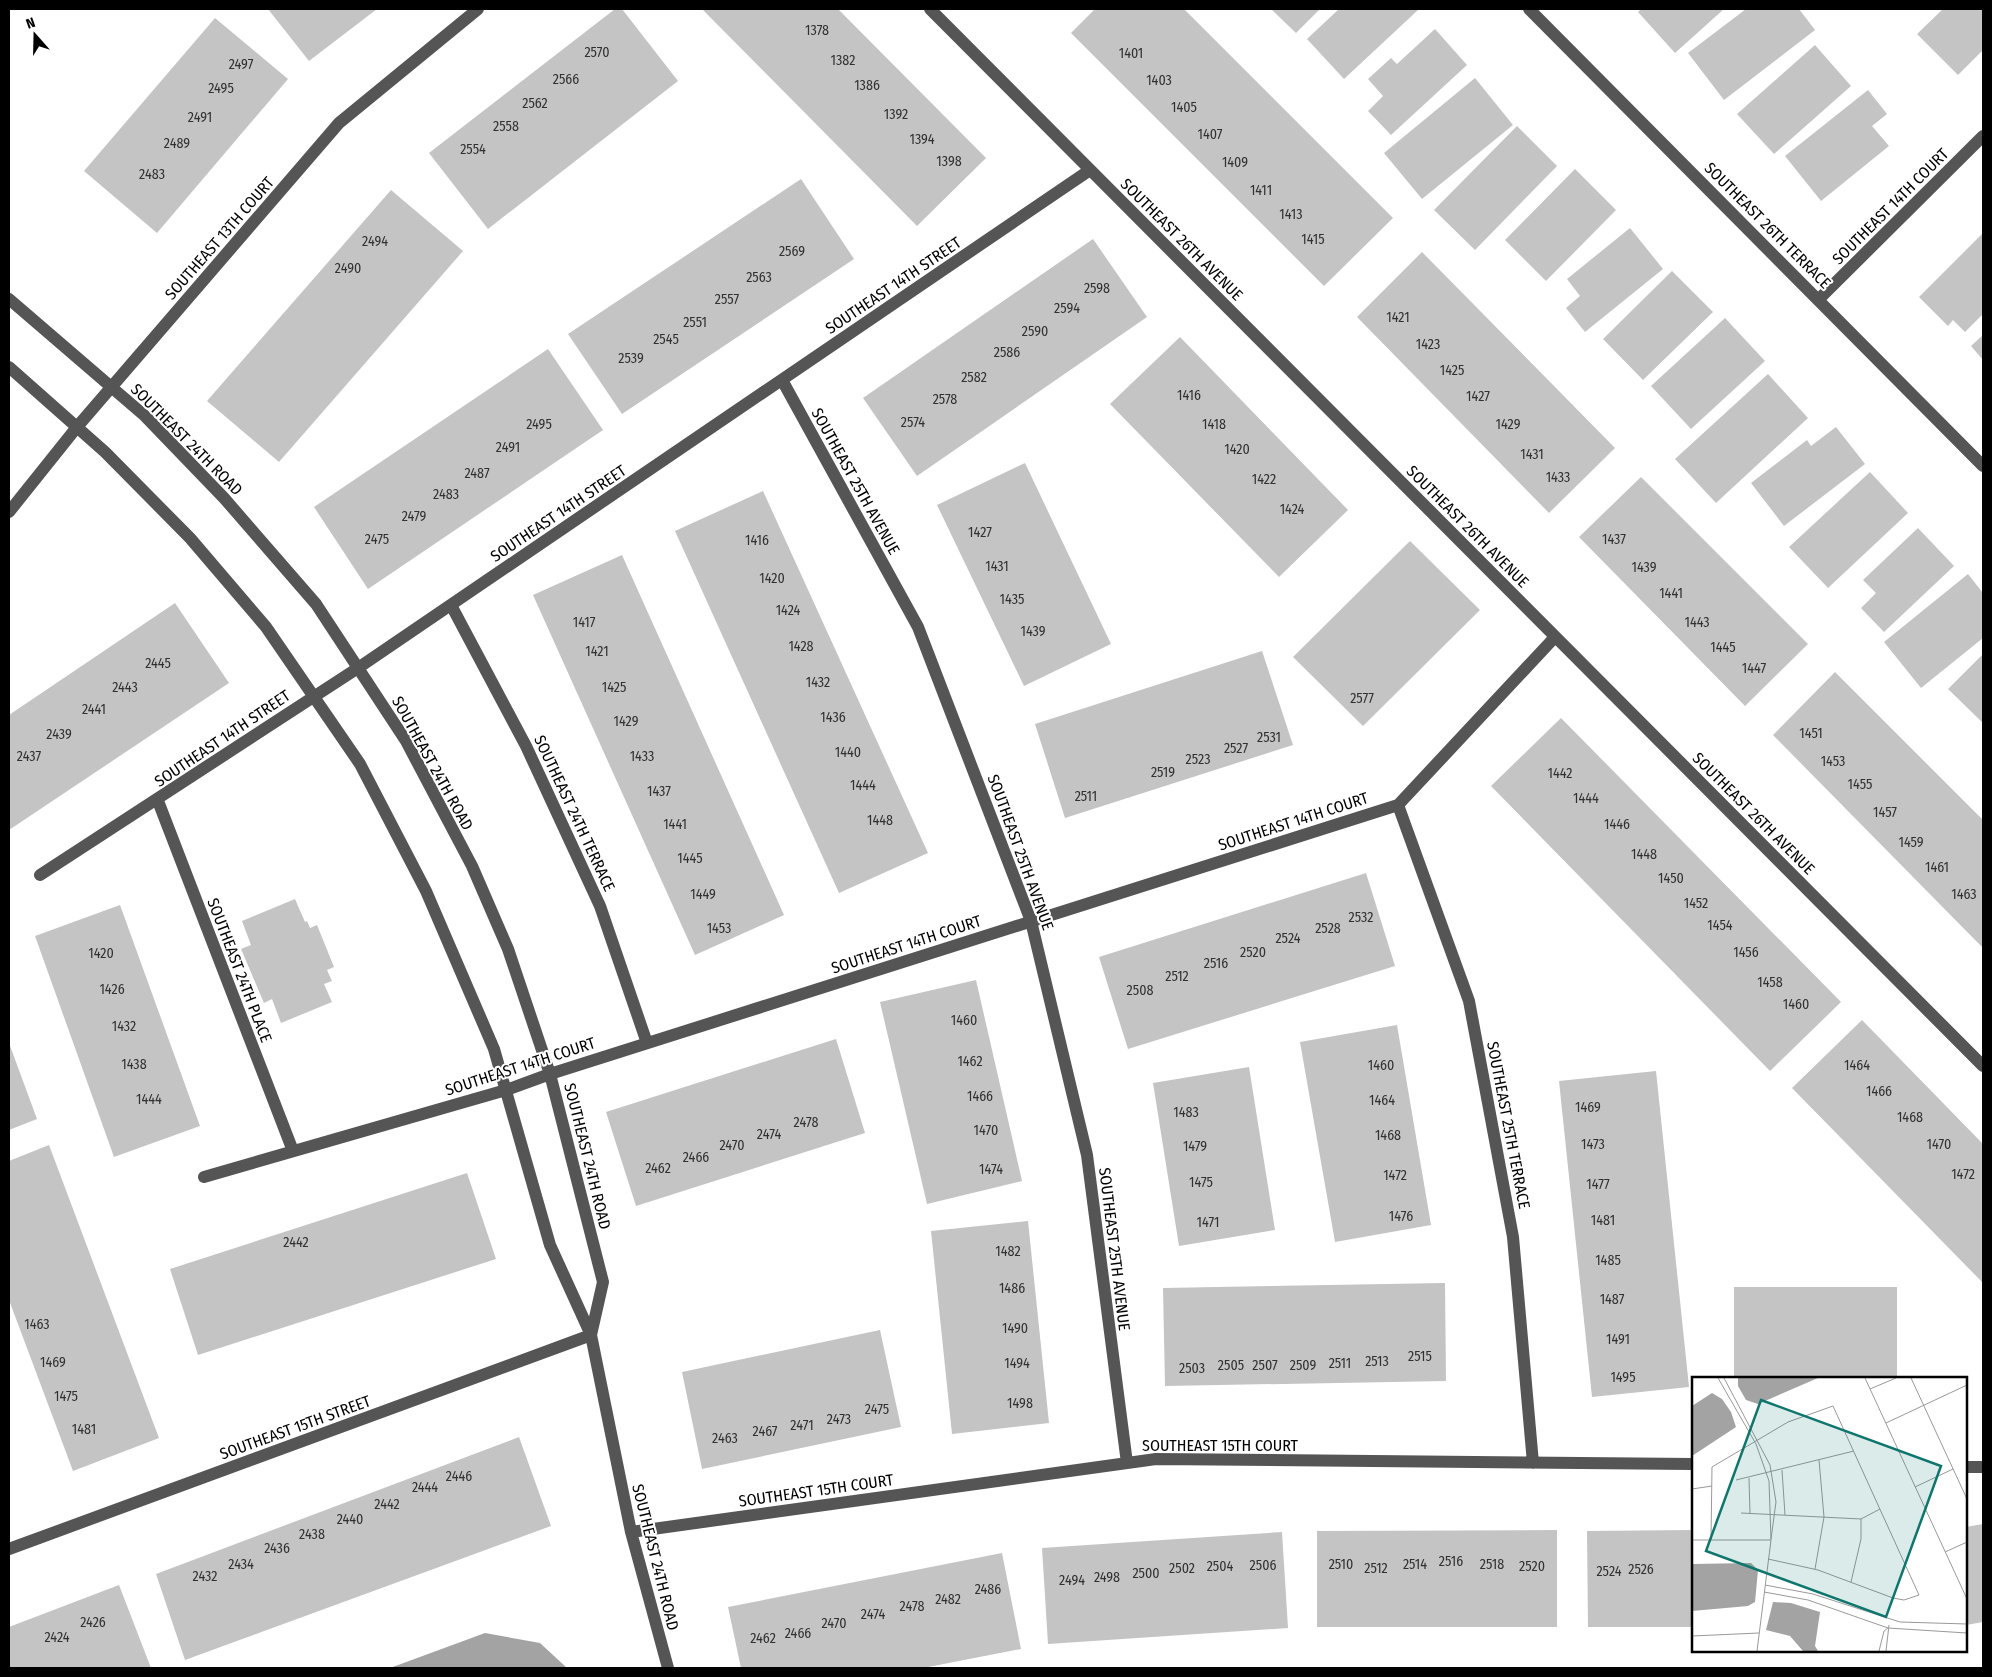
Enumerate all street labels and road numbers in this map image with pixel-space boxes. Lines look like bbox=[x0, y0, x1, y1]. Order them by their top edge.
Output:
street label: SOUTHEAST 14TH COURT bbox=[1828, 144, 1953, 268]
street label: SOUTHEAST 26TH TERRACE bbox=[1701, 158, 1835, 292]
street label: SOUTHEAST 13TH COURT bbox=[161, 173, 278, 303]
street label: SOUTHEAST 26TH AVENUE bbox=[1117, 174, 1247, 304]
street label: SOUTHEAST 14TH STREET bbox=[822, 233, 965, 338]
street label: SOUTHEAST 24TH ROAD bbox=[127, 380, 246, 499]
street label: SOUTHEAST 25TH AVENUE bbox=[807, 405, 904, 558]
street label: SOUTHEAST 14TH STREET bbox=[487, 461, 630, 566]
street label: SOUTHEAST 26TH AVENUE bbox=[1403, 461, 1533, 591]
street label: SOUTHEAST 14TH STREET bbox=[151, 686, 294, 791]
street label: SOUTHEAST 24TH ROAD bbox=[388, 693, 477, 833]
street label: SOUTHEAST 24TH TERRACE bbox=[530, 732, 619, 894]
street label: SOUTHEAST 26TH AVENUE bbox=[1689, 748, 1819, 878]
street label: SOUTHEAST 25TH AVENUE bbox=[984, 772, 1058, 933]
street label: SOUTHEAST 14TH COURT bbox=[1216, 788, 1371, 855]
street label: SOUTHEAST 24TH PLACE bbox=[203, 895, 276, 1045]
street label: SOUTHEAST 14TH COURT bbox=[829, 911, 984, 978]
street label: SOUTHEAST 14TH COURT bbox=[443, 1033, 598, 1100]
street label: SOUTHEAST 25TH TERRACE bbox=[1483, 1040, 1534, 1210]
street label: SOUTHEAST 24TH ROAD bbox=[560, 1081, 615, 1231]
street label: SOUTHEAST 25TH AVENUE bbox=[1095, 1166, 1134, 1332]
street label: SOUTHEAST 15TH STREET bbox=[217, 1391, 374, 1464]
street label: SOUTHEAST 15TH COURT bbox=[1142, 1436, 1299, 1455]
street label: SOUTHEAST 15TH COURT bbox=[737, 1470, 895, 1511]
street label: SOUTHEAST 24TH ROAD bbox=[628, 1482, 683, 1632]

